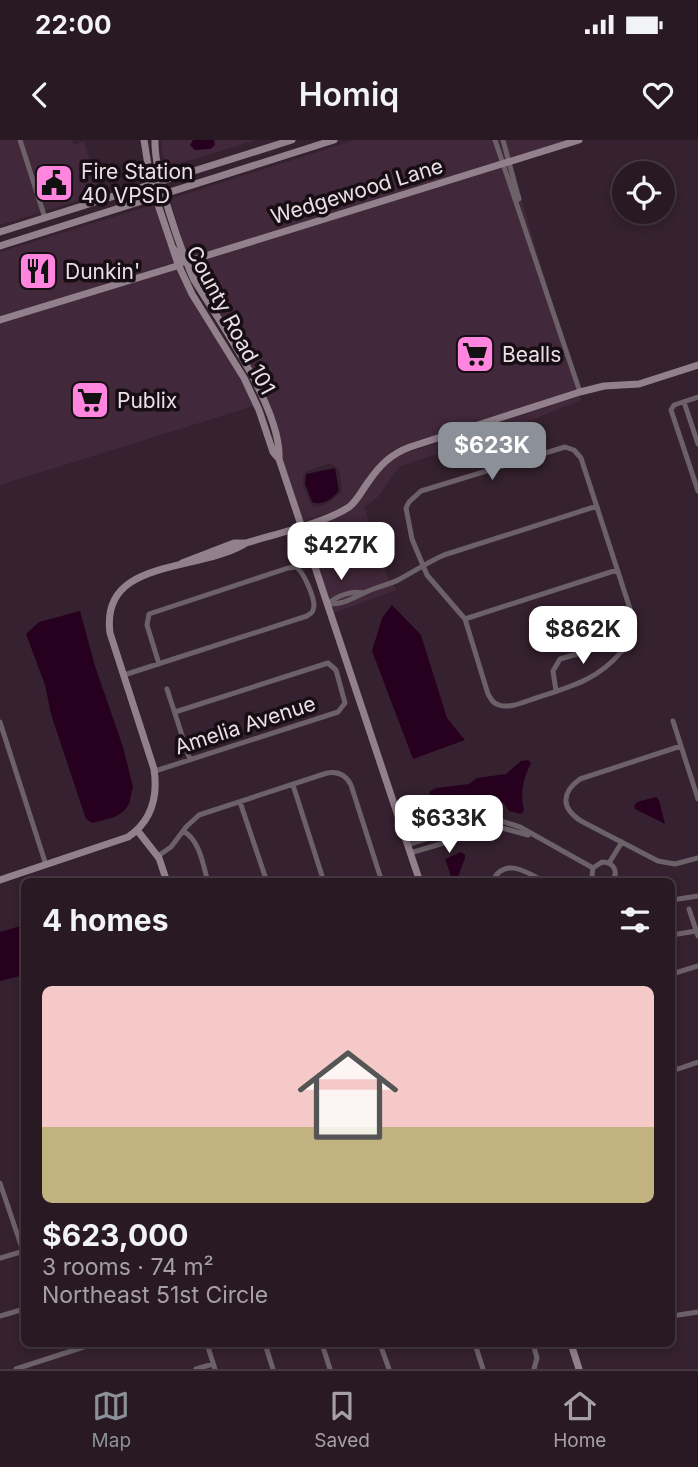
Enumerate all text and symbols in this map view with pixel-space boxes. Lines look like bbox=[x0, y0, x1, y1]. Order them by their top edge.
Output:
text: 22:00 bbox=[35, 9, 112, 40]
text: Homiq bbox=[299, 75, 399, 114]
icon: back bbox=[21, 76, 59, 114]
icon: heart bbox=[639, 76, 677, 114]
street label: Wedgewood Lane bbox=[268, 153, 446, 229]
place label: Fire Station 40 VPSD bbox=[81, 159, 193, 208]
map controls bbox=[612, 161, 675, 224]
button: locate bbox=[612, 161, 675, 224]
public building icon: Fire Station 40 VPSD bbox=[33, 162, 75, 204]
street label: County Road 101 bbox=[181, 241, 281, 399]
restaurant icon: Dunkin' bbox=[17, 250, 59, 292]
place label: Dunkin' bbox=[65, 259, 140, 284]
supermarket icon: Bealls bbox=[454, 333, 496, 375]
place label: Bealls bbox=[502, 342, 561, 367]
supermarket icon: Publix bbox=[69, 379, 111, 421]
place label: Publix bbox=[117, 388, 177, 413]
pin: $623K bbox=[443, 422, 541, 482]
text: $623K bbox=[454, 431, 530, 459]
pin: $427K bbox=[292, 522, 390, 582]
text: $427K bbox=[303, 531, 379, 559]
pin: $862K bbox=[534, 606, 632, 666]
text: $862K bbox=[545, 615, 621, 643]
street label: Amelia Avenue bbox=[171, 690, 319, 760]
pin: $633K bbox=[400, 796, 498, 855]
text: $633K bbox=[411, 804, 487, 832]
icon: filters bbox=[616, 901, 654, 939]
text: 4 homes bbox=[42, 902, 169, 938]
icon: home bbox=[285, 1032, 411, 1158]
text: $623,000 bbox=[42, 1217, 189, 1253]
text: 3 rooms · 74 m² bbox=[42, 1253, 214, 1281]
text: Northeast 51st Circle bbox=[42, 1281, 268, 1309]
tab: Map bbox=[92, 1387, 131, 1452]
tab: Saved bbox=[314, 1387, 370, 1452]
tab: Home bbox=[553, 1387, 606, 1452]

